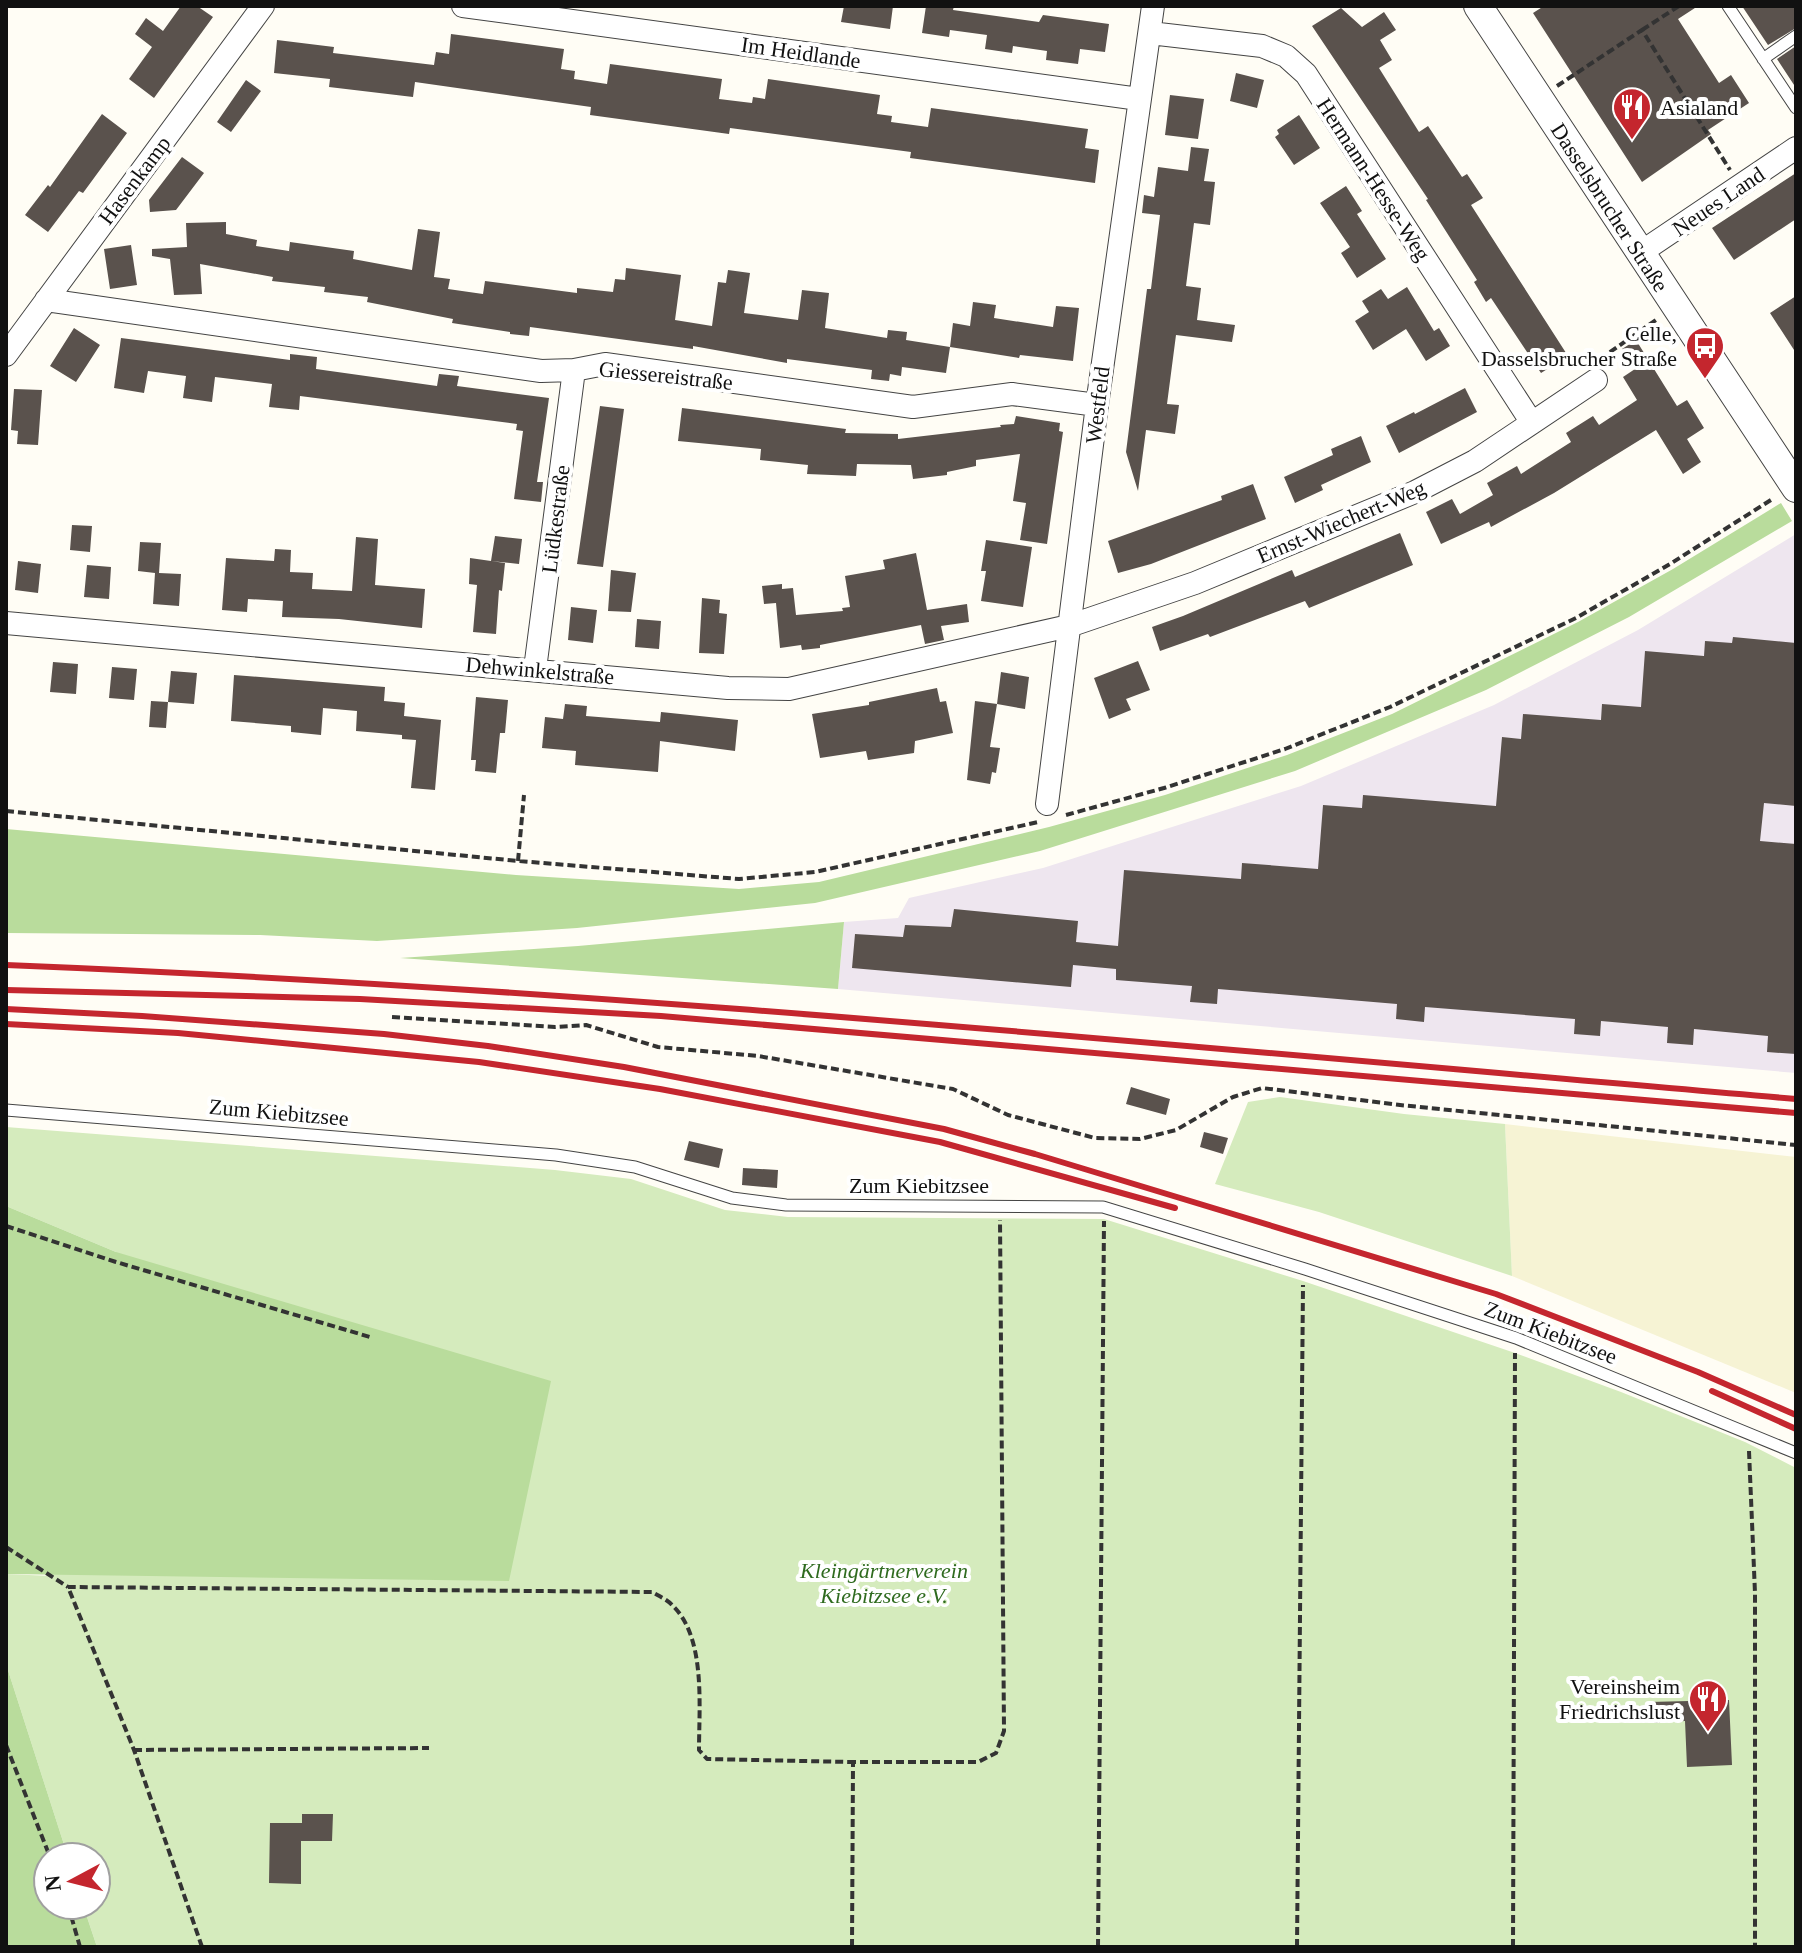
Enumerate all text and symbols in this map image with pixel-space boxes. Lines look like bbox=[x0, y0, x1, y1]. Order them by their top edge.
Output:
street label: Im Heidlande bbox=[740, 32, 862, 73]
restaurant icon: Asialand bbox=[1611, 86, 1653, 141]
street label: Hermann-Hesse-Weg bbox=[1312, 93, 1435, 265]
place label: Asialand bbox=[1660, 95, 1738, 120]
street label: Dasselsbrucher Straße bbox=[1546, 118, 1673, 296]
street label: Hasenkamp bbox=[93, 131, 176, 229]
street label: Neues Land bbox=[1667, 162, 1769, 241]
place label: Celle, Dasselsbrucher Straße bbox=[1481, 321, 1677, 371]
bus stop icon: Celle, Dasselsbrucher Straße bbox=[1684, 325, 1726, 380]
street label: Giessereistraße bbox=[598, 356, 734, 395]
street label: Westfeld bbox=[1080, 365, 1115, 445]
street label: Lüdkestraße bbox=[536, 464, 575, 575]
street label: Ernst-Wiechert-Weg bbox=[1253, 475, 1429, 568]
street label: Dehwinkelstraße bbox=[465, 652, 615, 689]
street label: Zum Kiebitzsee bbox=[208, 1094, 350, 1131]
street label: Zum Kiebitzsee bbox=[849, 1173, 989, 1198]
street label: Zum Kiebitzsee bbox=[1481, 1296, 1621, 1369]
park label: Kleingärtnerverein Kiebitzsee e.V. bbox=[799, 1558, 968, 1608]
place label: Vereinsheim Friedrichslust bbox=[1559, 1674, 1680, 1724]
restaurant icon: Vereinsheim Friedrichslust bbox=[1687, 1678, 1729, 1733]
north arrow bbox=[32, 1841, 112, 1921]
text: N bbox=[39, 1874, 66, 1893]

